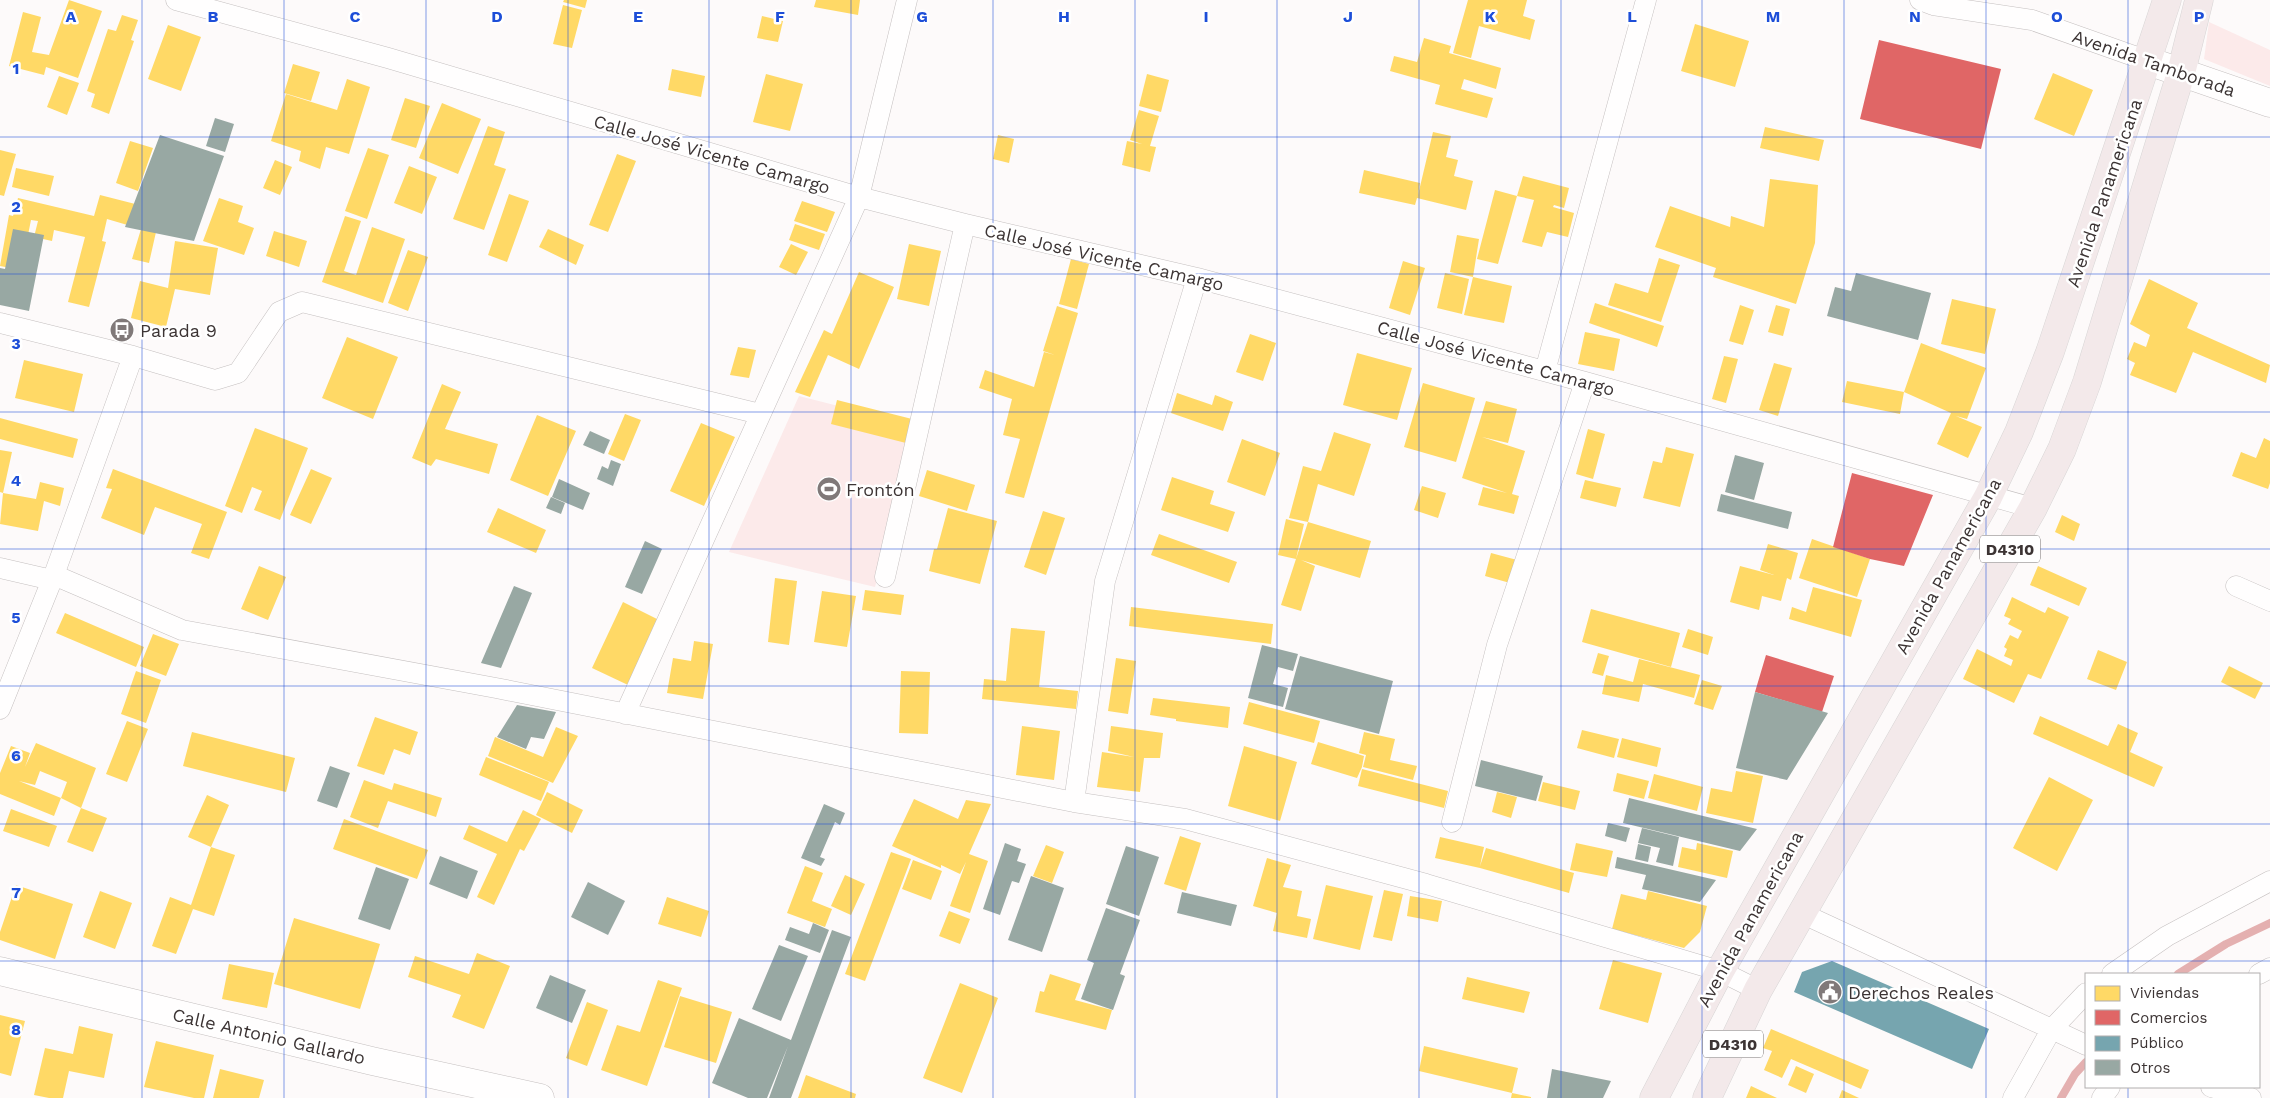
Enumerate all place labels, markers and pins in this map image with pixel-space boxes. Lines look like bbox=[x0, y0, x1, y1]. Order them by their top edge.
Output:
bus stop icon: Parada 9 bbox=[109, 317, 135, 343]
place label: Parada 9 bbox=[140, 320, 217, 341]
sports icon: Frontón bbox=[816, 476, 842, 502]
place label: Frontón bbox=[846, 479, 915, 500]
public building icon: Derechos Reales bbox=[1817, 979, 1843, 1005]
place label: Derechos Reales bbox=[1848, 982, 1994, 1003]

